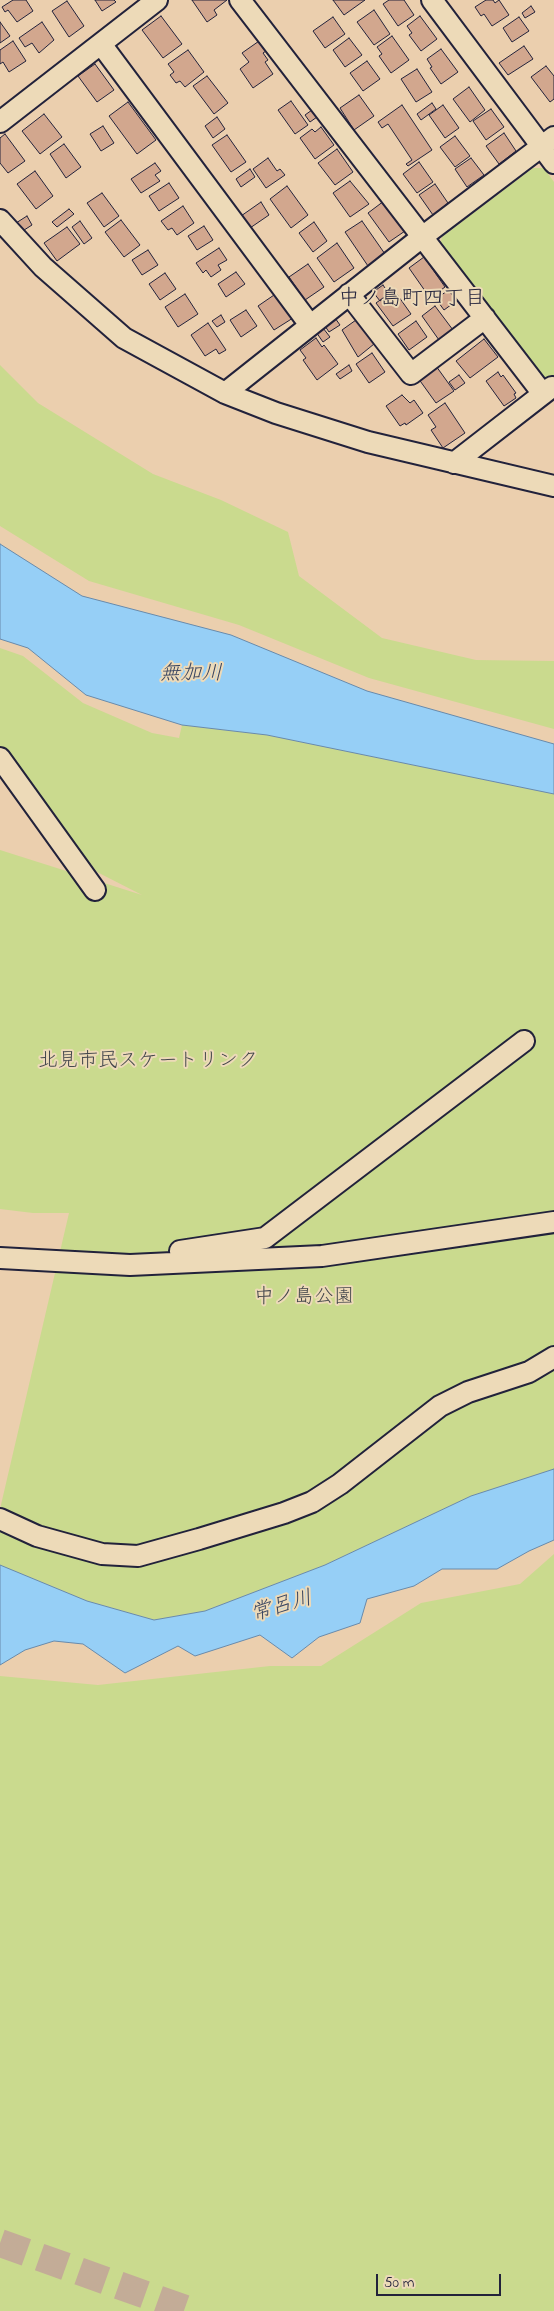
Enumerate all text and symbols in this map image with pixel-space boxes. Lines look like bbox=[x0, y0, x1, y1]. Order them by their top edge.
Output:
district label: 中ノ島町四丁目 bbox=[339, 288, 485, 314]
water label: 無加川 bbox=[160, 663, 222, 689]
park label: 北見市民スケートリンク bbox=[38, 1051, 258, 1075]
park label: 中ノ島公園 bbox=[254, 1287, 354, 1311]
water label: 常呂川 bbox=[248, 1587, 316, 1629]
scale bar bbox=[379, 2264, 504, 2296]
text: 50 m bbox=[384, 2272, 414, 2294]

